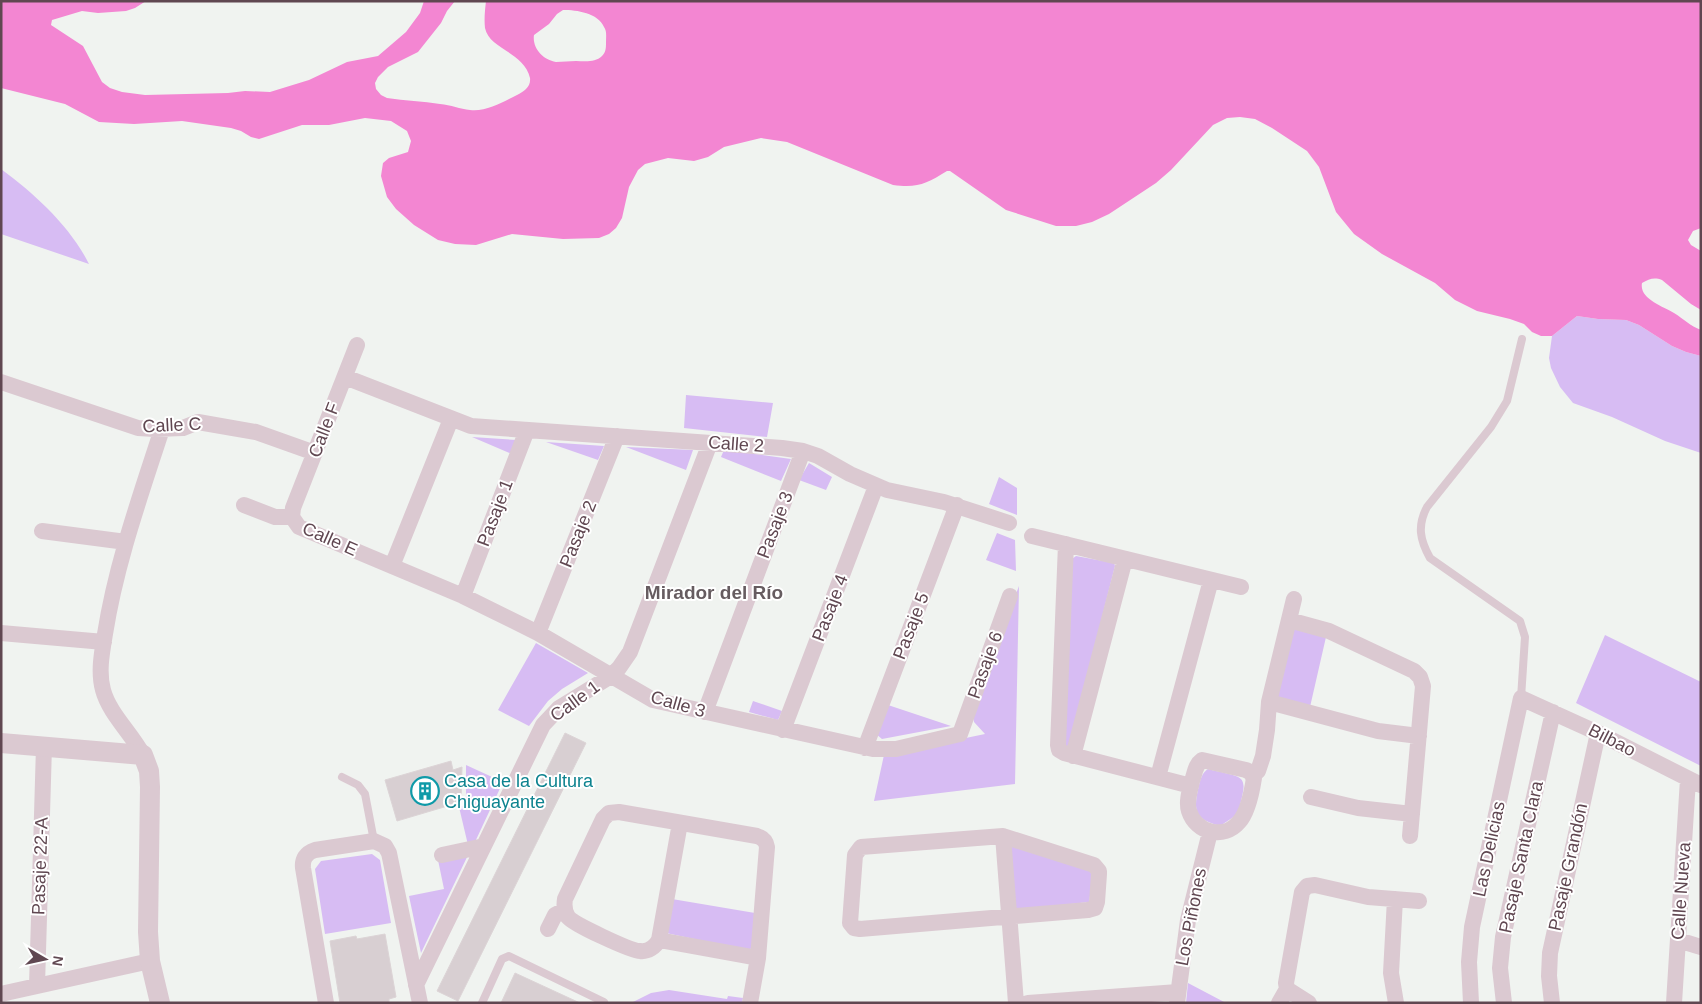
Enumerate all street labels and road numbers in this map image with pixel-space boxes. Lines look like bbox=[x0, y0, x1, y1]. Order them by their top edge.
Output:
street label: Calle F bbox=[304, 400, 344, 460]
street label: Calle C bbox=[142, 413, 202, 437]
street label: Calle 2 bbox=[707, 432, 765, 456]
street label: Pasaje 1 bbox=[473, 477, 517, 549]
street label: Pasaje 3 bbox=[753, 489, 797, 561]
street label: Pasaje 2 bbox=[556, 498, 600, 570]
street label: Calle E bbox=[299, 518, 361, 560]
street label: Pasaje 4 bbox=[808, 572, 852, 644]
street label: Pasaje 5 bbox=[889, 590, 933, 662]
street label: Pasaje 6 bbox=[964, 629, 1006, 701]
street label: Calle 1 bbox=[546, 676, 604, 726]
street label: Calle 3 bbox=[648, 687, 708, 721]
street label: Bilbao bbox=[1585, 720, 1639, 760]
street label: Pasaje Santa Clara bbox=[1495, 778, 1547, 935]
street label: Las Delicias bbox=[1469, 799, 1509, 899]
street label: Pasaje Grandón bbox=[1545, 801, 1591, 933]
street label: Pasaje 22-A bbox=[28, 817, 52, 915]
street label: Calle Nueva bbox=[1668, 840, 1694, 941]
street label: Los Piñones bbox=[1172, 866, 1210, 968]

